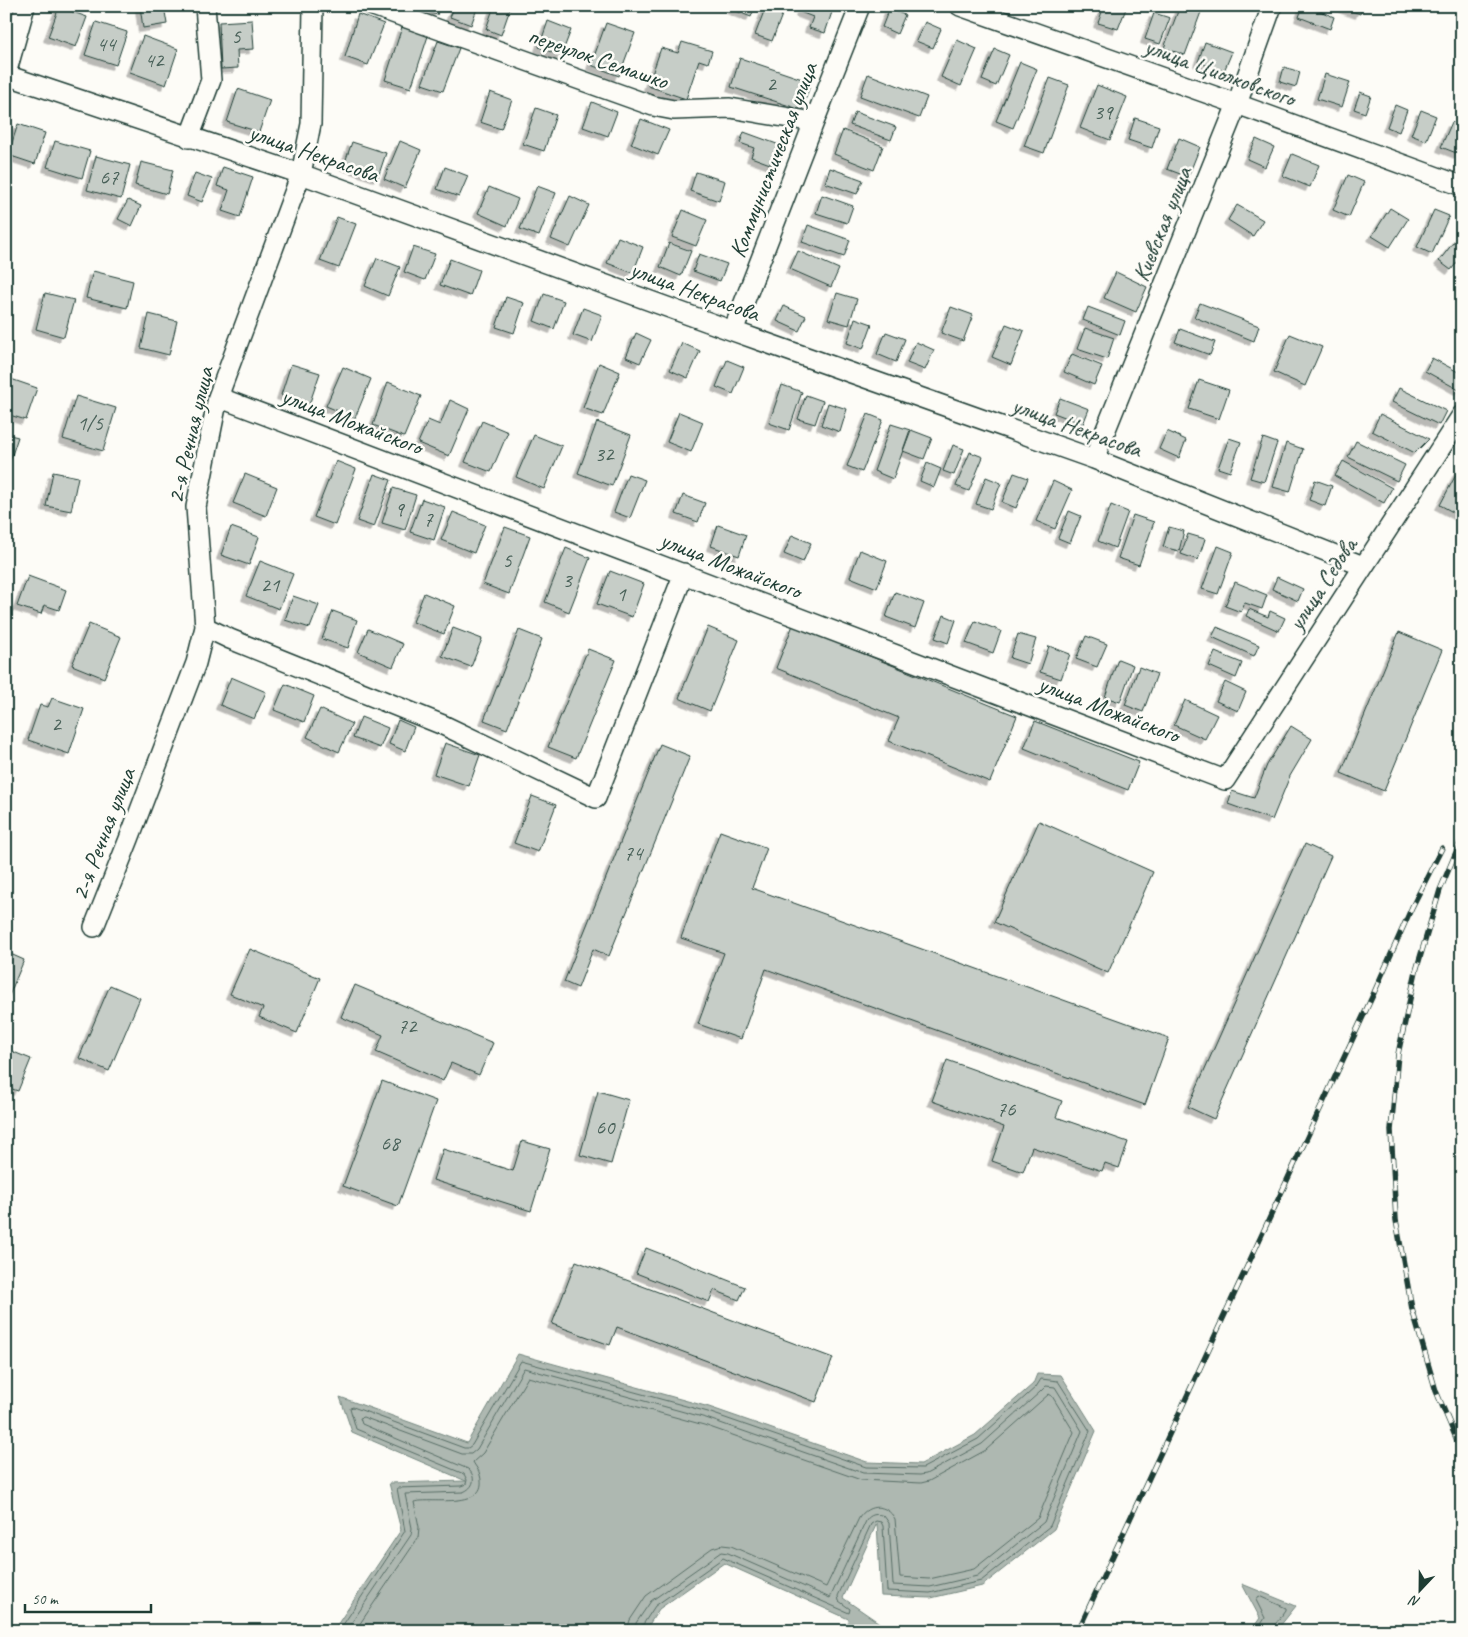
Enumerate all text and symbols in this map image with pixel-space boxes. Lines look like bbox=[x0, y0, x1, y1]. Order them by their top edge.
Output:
street label: переулок Семашко bbox=[524, 20, 673, 96]
house number: 5 bbox=[231, 23, 242, 49]
street label: улица Циолковского bbox=[1139, 30, 1302, 114]
house number: 44 bbox=[97, 31, 118, 57]
house number: 42 bbox=[145, 47, 165, 73]
street label: Коммунистическая улица bbox=[722, 57, 825, 262]
house number: 2 bbox=[766, 71, 777, 97]
house number: 39 bbox=[1094, 99, 1114, 125]
street label: улица Некрасова bbox=[243, 116, 384, 190]
street label: Киевская улица bbox=[1125, 161, 1199, 286]
house number: 67 bbox=[100, 164, 120, 190]
street label: улица Некрасова bbox=[624, 253, 765, 329]
street label: 2-я Речная улица bbox=[160, 362, 221, 506]
street label: улица Можайского bbox=[275, 380, 429, 463]
street label: улица Некрасова bbox=[1006, 389, 1147, 465]
house number: 1/5 bbox=[77, 410, 104, 436]
house number: 32 bbox=[595, 441, 615, 467]
house number: 9 bbox=[394, 496, 405, 522]
house number: 7 bbox=[423, 506, 434, 532]
street label: улица Можайского bbox=[654, 524, 808, 607]
street label: улица Седова bbox=[1280, 530, 1364, 638]
house number: 5 bbox=[502, 547, 513, 573]
house number: 3 bbox=[562, 567, 573, 593]
house number: 21 bbox=[261, 572, 281, 598]
house number: 1 bbox=[616, 581, 627, 607]
street label: улица Можайского bbox=[1032, 668, 1186, 751]
house number: 2 bbox=[51, 711, 62, 737]
street label: 2-я Речная улица bbox=[64, 762, 142, 904]
house number: 74 bbox=[624, 840, 645, 866]
house number: 72 bbox=[398, 1013, 418, 1039]
house number: 76 bbox=[997, 1096, 1016, 1122]
house number: 60 bbox=[596, 1114, 616, 1140]
house number: 68 bbox=[381, 1130, 402, 1156]
north arrow bbox=[1396, 1564, 1446, 1614]
scale bar bbox=[25, 1582, 151, 1614]
text: 50 m bbox=[32, 1590, 59, 1609]
text: N bbox=[1406, 1591, 1423, 1611]

